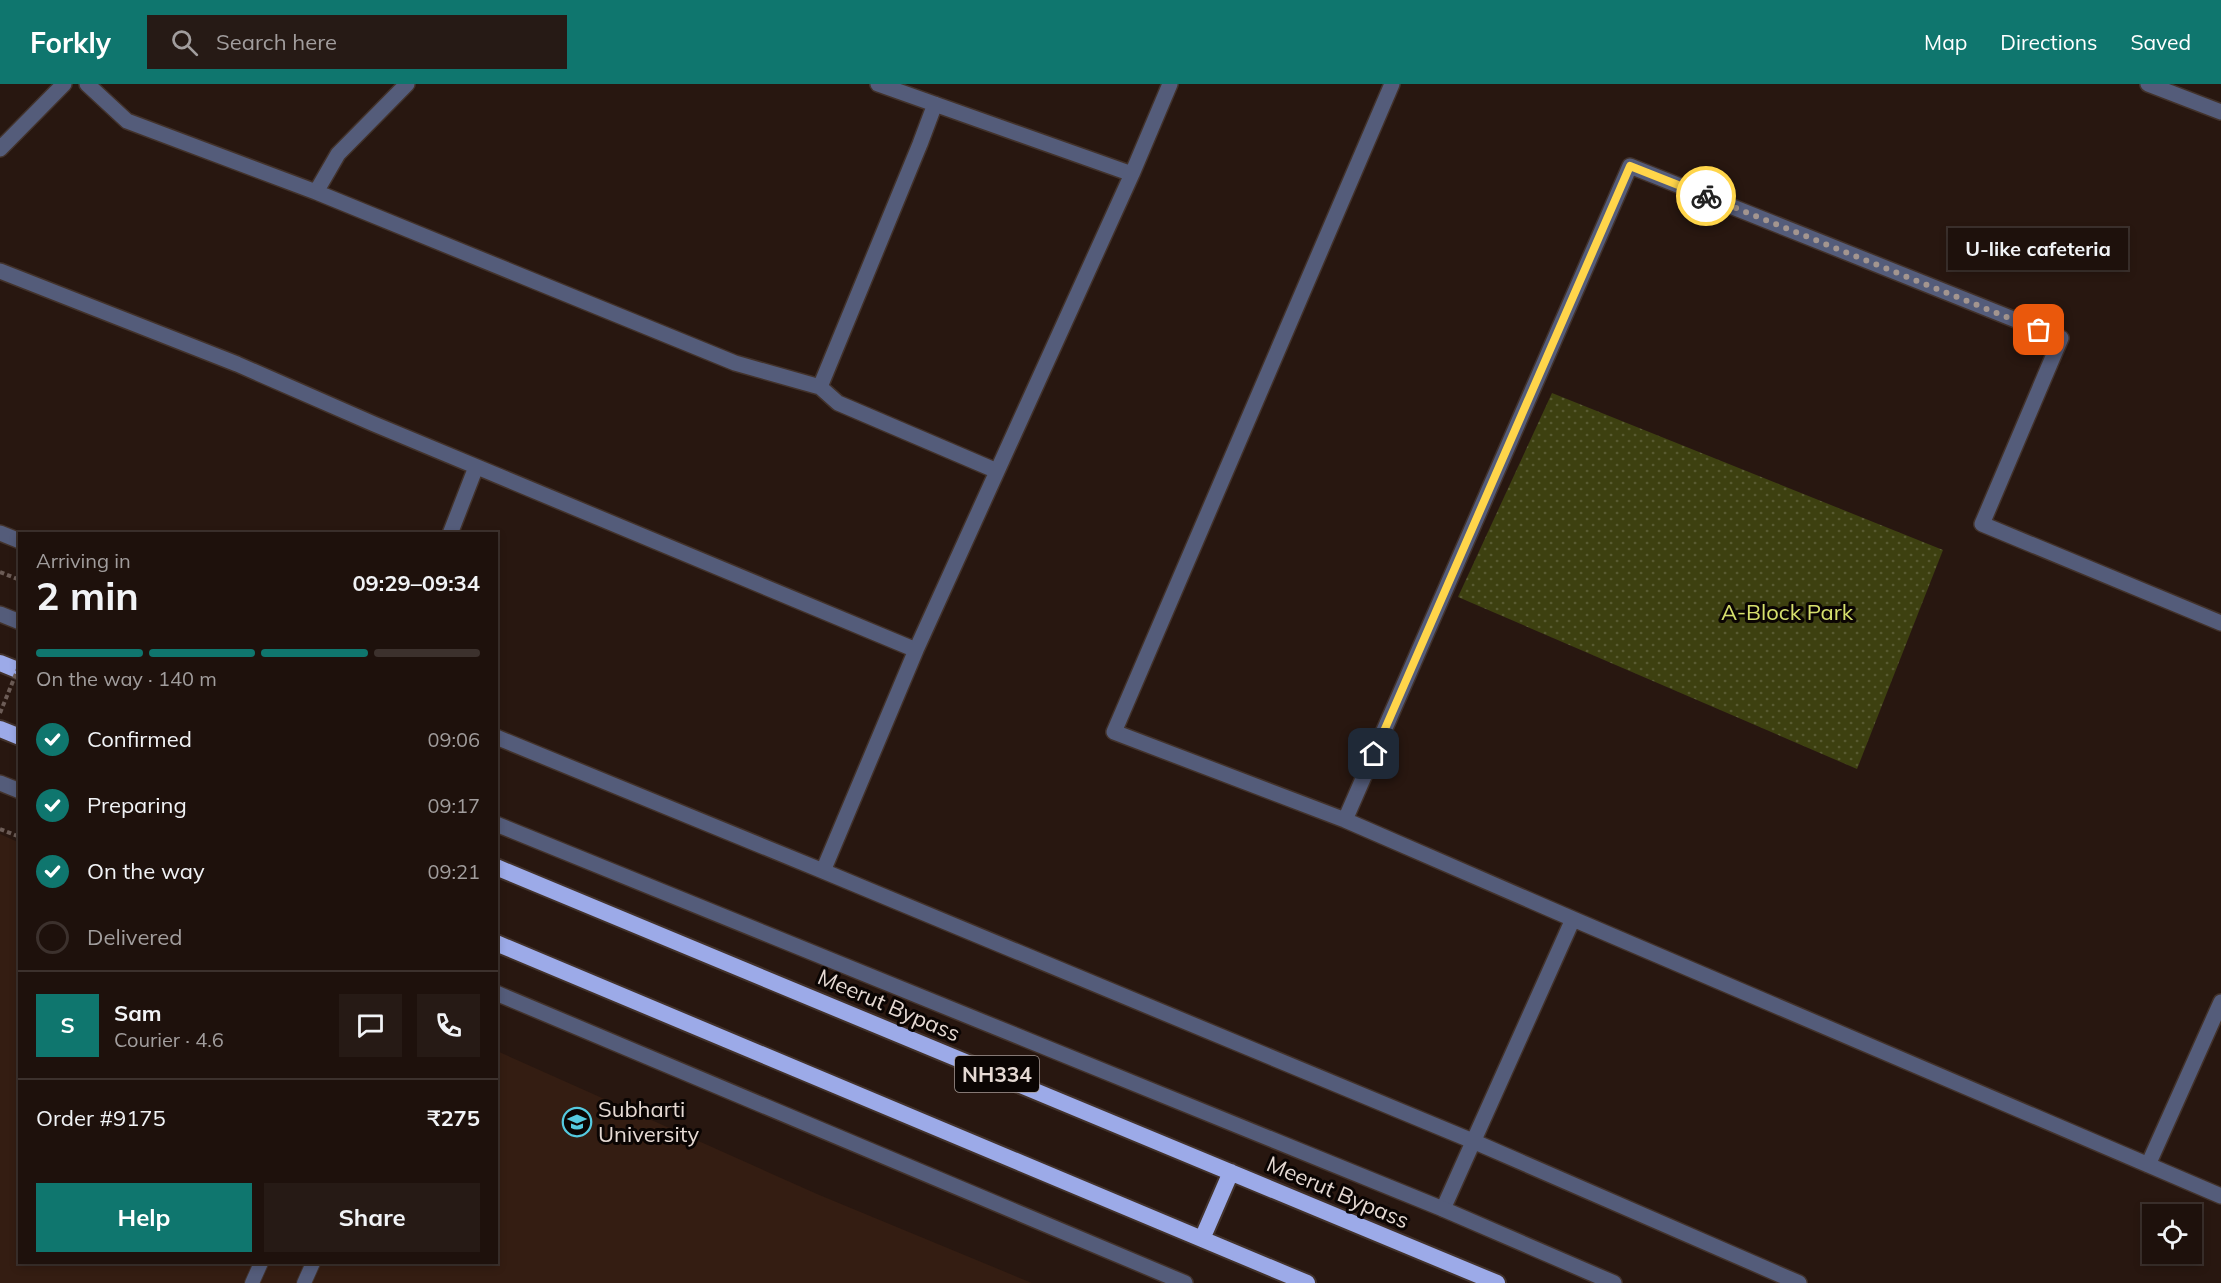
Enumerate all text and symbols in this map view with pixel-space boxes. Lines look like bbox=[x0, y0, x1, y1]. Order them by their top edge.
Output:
search box bbox=[147, 15, 567, 69]
text: Forkly bbox=[30, 25, 111, 60]
icon: search bbox=[168, 26, 201, 59]
text: Search here bbox=[216, 28, 337, 56]
text: Map bbox=[1924, 29, 1967, 55]
text: Directions bbox=[2000, 29, 2097, 55]
text: Saved bbox=[2130, 29, 2191, 55]
courier bbox=[1676, 166, 1736, 226]
icon: bike bbox=[1690, 180, 1723, 213]
callout: U-like cafeteria bbox=[1949, 228, 2129, 270]
text: U-like cafeteria bbox=[1965, 236, 2111, 261]
pin bbox=[2013, 304, 2064, 355]
icon: bag bbox=[2022, 313, 2055, 346]
text: Arriving in bbox=[36, 548, 131, 573]
text: 09:29–09:34 bbox=[352, 569, 480, 597]
text: 2 min bbox=[36, 571, 139, 620]
park label: A-Block Park bbox=[1721, 598, 1854, 626]
text: On the way · 140 m bbox=[36, 666, 217, 691]
icon: check bbox=[36, 723, 69, 756]
text: Confirmed bbox=[87, 725, 192, 753]
text: 09:06 bbox=[427, 727, 480, 752]
pin bbox=[1348, 728, 1399, 779]
icon: home bbox=[1357, 737, 1390, 770]
icon: check bbox=[36, 789, 69, 822]
text: Preparing bbox=[87, 791, 187, 819]
text: 09:17 bbox=[427, 793, 480, 818]
icon: check bbox=[36, 855, 69, 888]
text: On the way bbox=[87, 857, 205, 885]
text: 09:21 bbox=[427, 859, 480, 884]
text: Delivered bbox=[87, 923, 182, 951]
street label: Meerut Bypass bbox=[814, 962, 964, 1048]
button: chat bbox=[339, 994, 402, 1057]
button: phone bbox=[417, 994, 480, 1057]
text: Sam bbox=[114, 999, 162, 1027]
text: S bbox=[60, 1011, 75, 1039]
text: Courier · 4.6 bbox=[114, 1027, 224, 1052]
road number: NH334 bbox=[955, 1056, 1039, 1092]
place label: Subharti University bbox=[598, 1095, 700, 1148]
text: Order #9175 bbox=[36, 1104, 166, 1132]
text: ₹275 bbox=[427, 1104, 480, 1132]
school or university icon: Subharti University bbox=[561, 1106, 593, 1138]
street label: Meerut Bypass bbox=[1263, 1149, 1413, 1235]
button: Help bbox=[36, 1183, 252, 1252]
button: Share bbox=[264, 1183, 480, 1252]
map controls bbox=[2142, 1204, 2202, 1264]
button: locate bbox=[2142, 1204, 2202, 1264]

